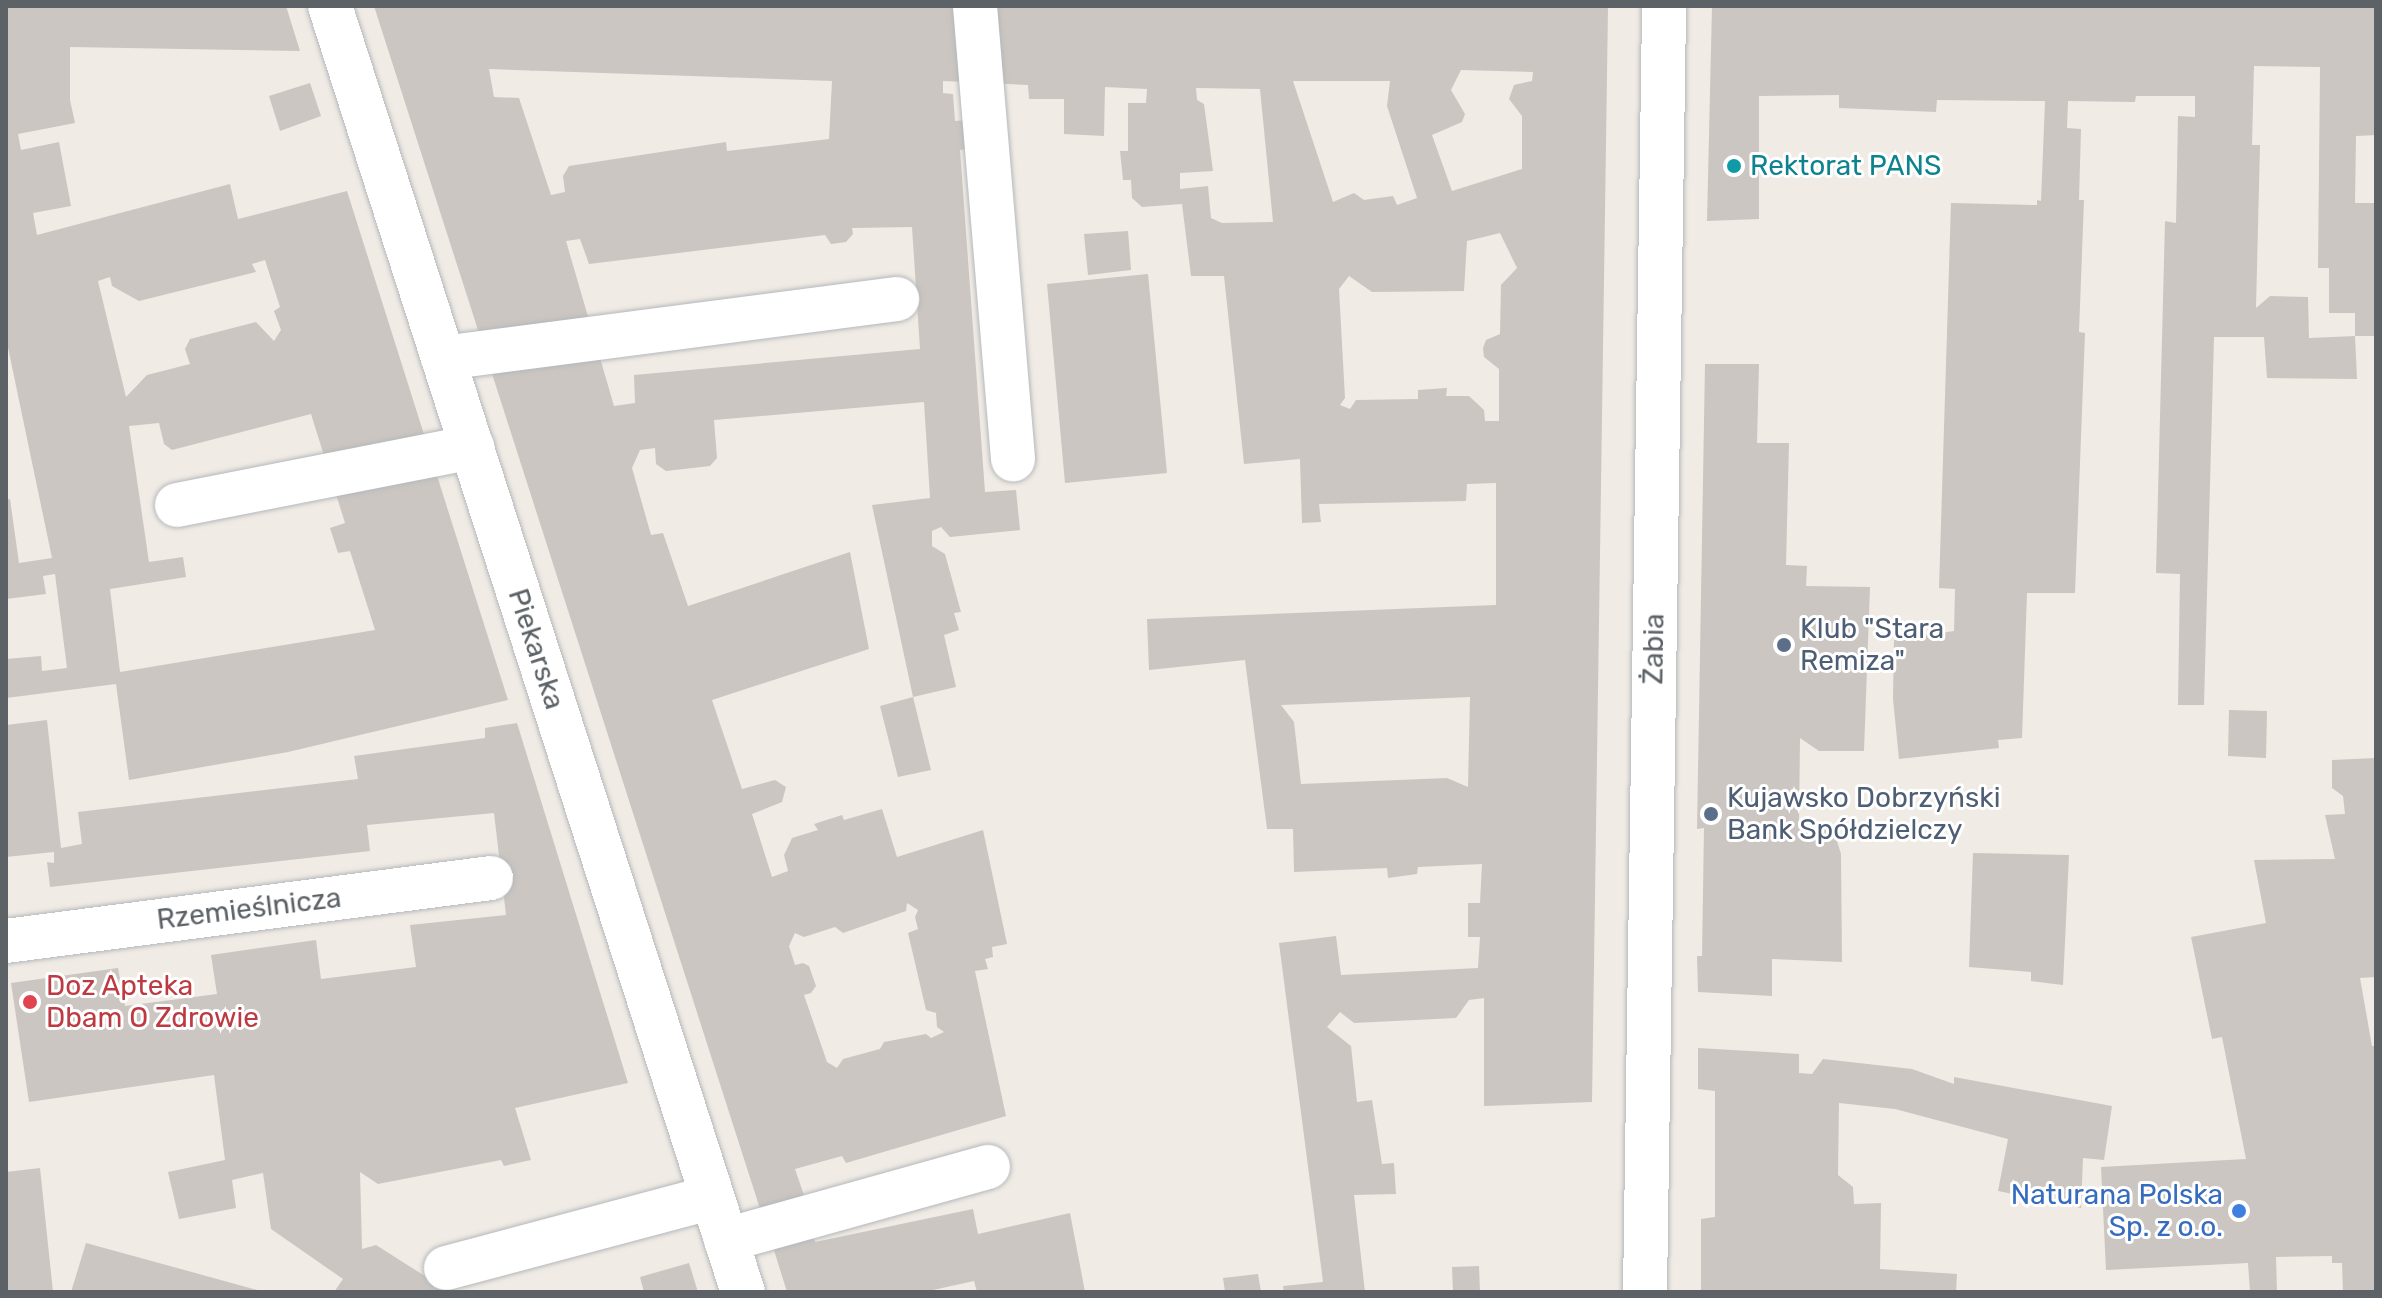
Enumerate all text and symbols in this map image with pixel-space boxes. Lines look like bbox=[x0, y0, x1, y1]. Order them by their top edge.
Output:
place label: Rektorat PANS bbox=[1750, 149, 1941, 183]
marker: Rektorat PANS bbox=[1725, 157, 1743, 175]
street label: Piekarska bbox=[501, 585, 571, 713]
place label: Klub "Stara Remiza" bbox=[1800, 612, 1944, 678]
street label: Żabia bbox=[1637, 613, 1671, 685]
marker: Klub "Stara Remiza" bbox=[1775, 636, 1793, 654]
place label: Kujawsko Dobrzyński Bank Spółdzielczy bbox=[1727, 781, 2001, 847]
marker: Kujawsko Dobrzyński Bank Spółdzielczy bbox=[1702, 805, 1720, 823]
street label: Rzemieślnicza bbox=[155, 881, 343, 937]
place label: Doz Apteka Dbam O Zdrowie bbox=[46, 969, 259, 1035]
marker: Doz Apteka Dbam O Zdrowie bbox=[21, 993, 39, 1011]
place label: Naturana Polska Sp. z o.o. bbox=[2011, 1178, 2223, 1244]
marker: Naturana Polska Sp. z o.o. bbox=[2230, 1202, 2248, 1220]

